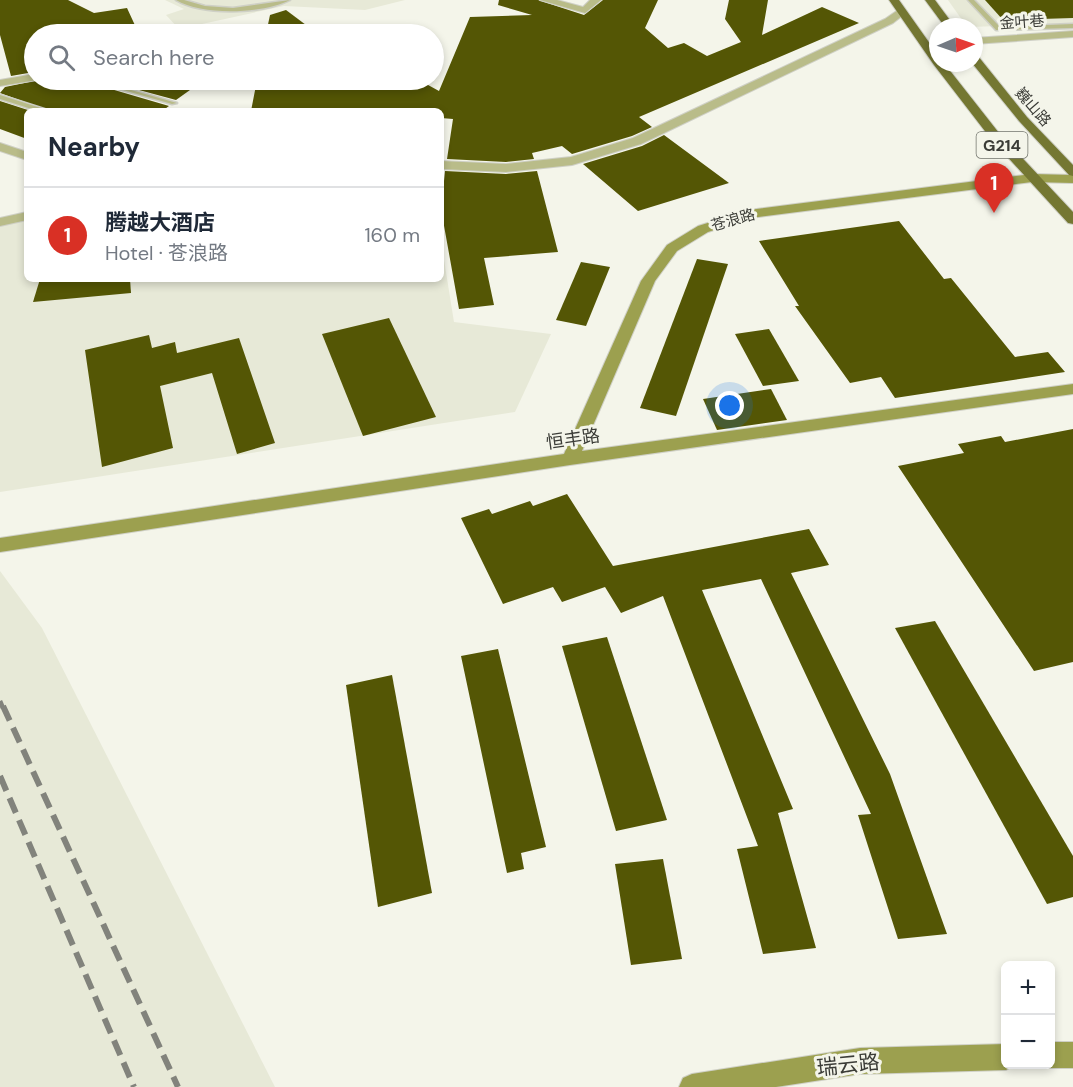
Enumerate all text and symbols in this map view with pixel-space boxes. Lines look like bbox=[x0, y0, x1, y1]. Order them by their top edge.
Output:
street label: 金叶巷 bbox=[999, 10, 1045, 34]
north arrow bbox=[929, 18, 983, 72]
search box bbox=[24, 24, 444, 90]
icon: search bbox=[45, 41, 78, 74]
text: Search here bbox=[93, 43, 214, 72]
street label: 巍山路 bbox=[1011, 83, 1055, 131]
text: Nearby bbox=[48, 130, 140, 164]
road number: G214 bbox=[976, 132, 1028, 158]
pin: 1 bbox=[974, 164, 1014, 213]
street label: 苍浪路 bbox=[709, 204, 757, 236]
text: 腾越大酒店 bbox=[105, 208, 215, 237]
text: 1 bbox=[64, 222, 71, 248]
text: 160 m bbox=[364, 222, 420, 248]
text: Hotel · 苍浪路 bbox=[105, 240, 228, 266]
your location bbox=[715, 391, 744, 420]
street label: 恒丰路 bbox=[545, 423, 601, 455]
map controls bbox=[1001, 961, 1055, 1069]
button: + bbox=[1001, 961, 1055, 1015]
button: − bbox=[1001, 1015, 1055, 1069]
street label: 瑞云路 bbox=[815, 1048, 881, 1082]

